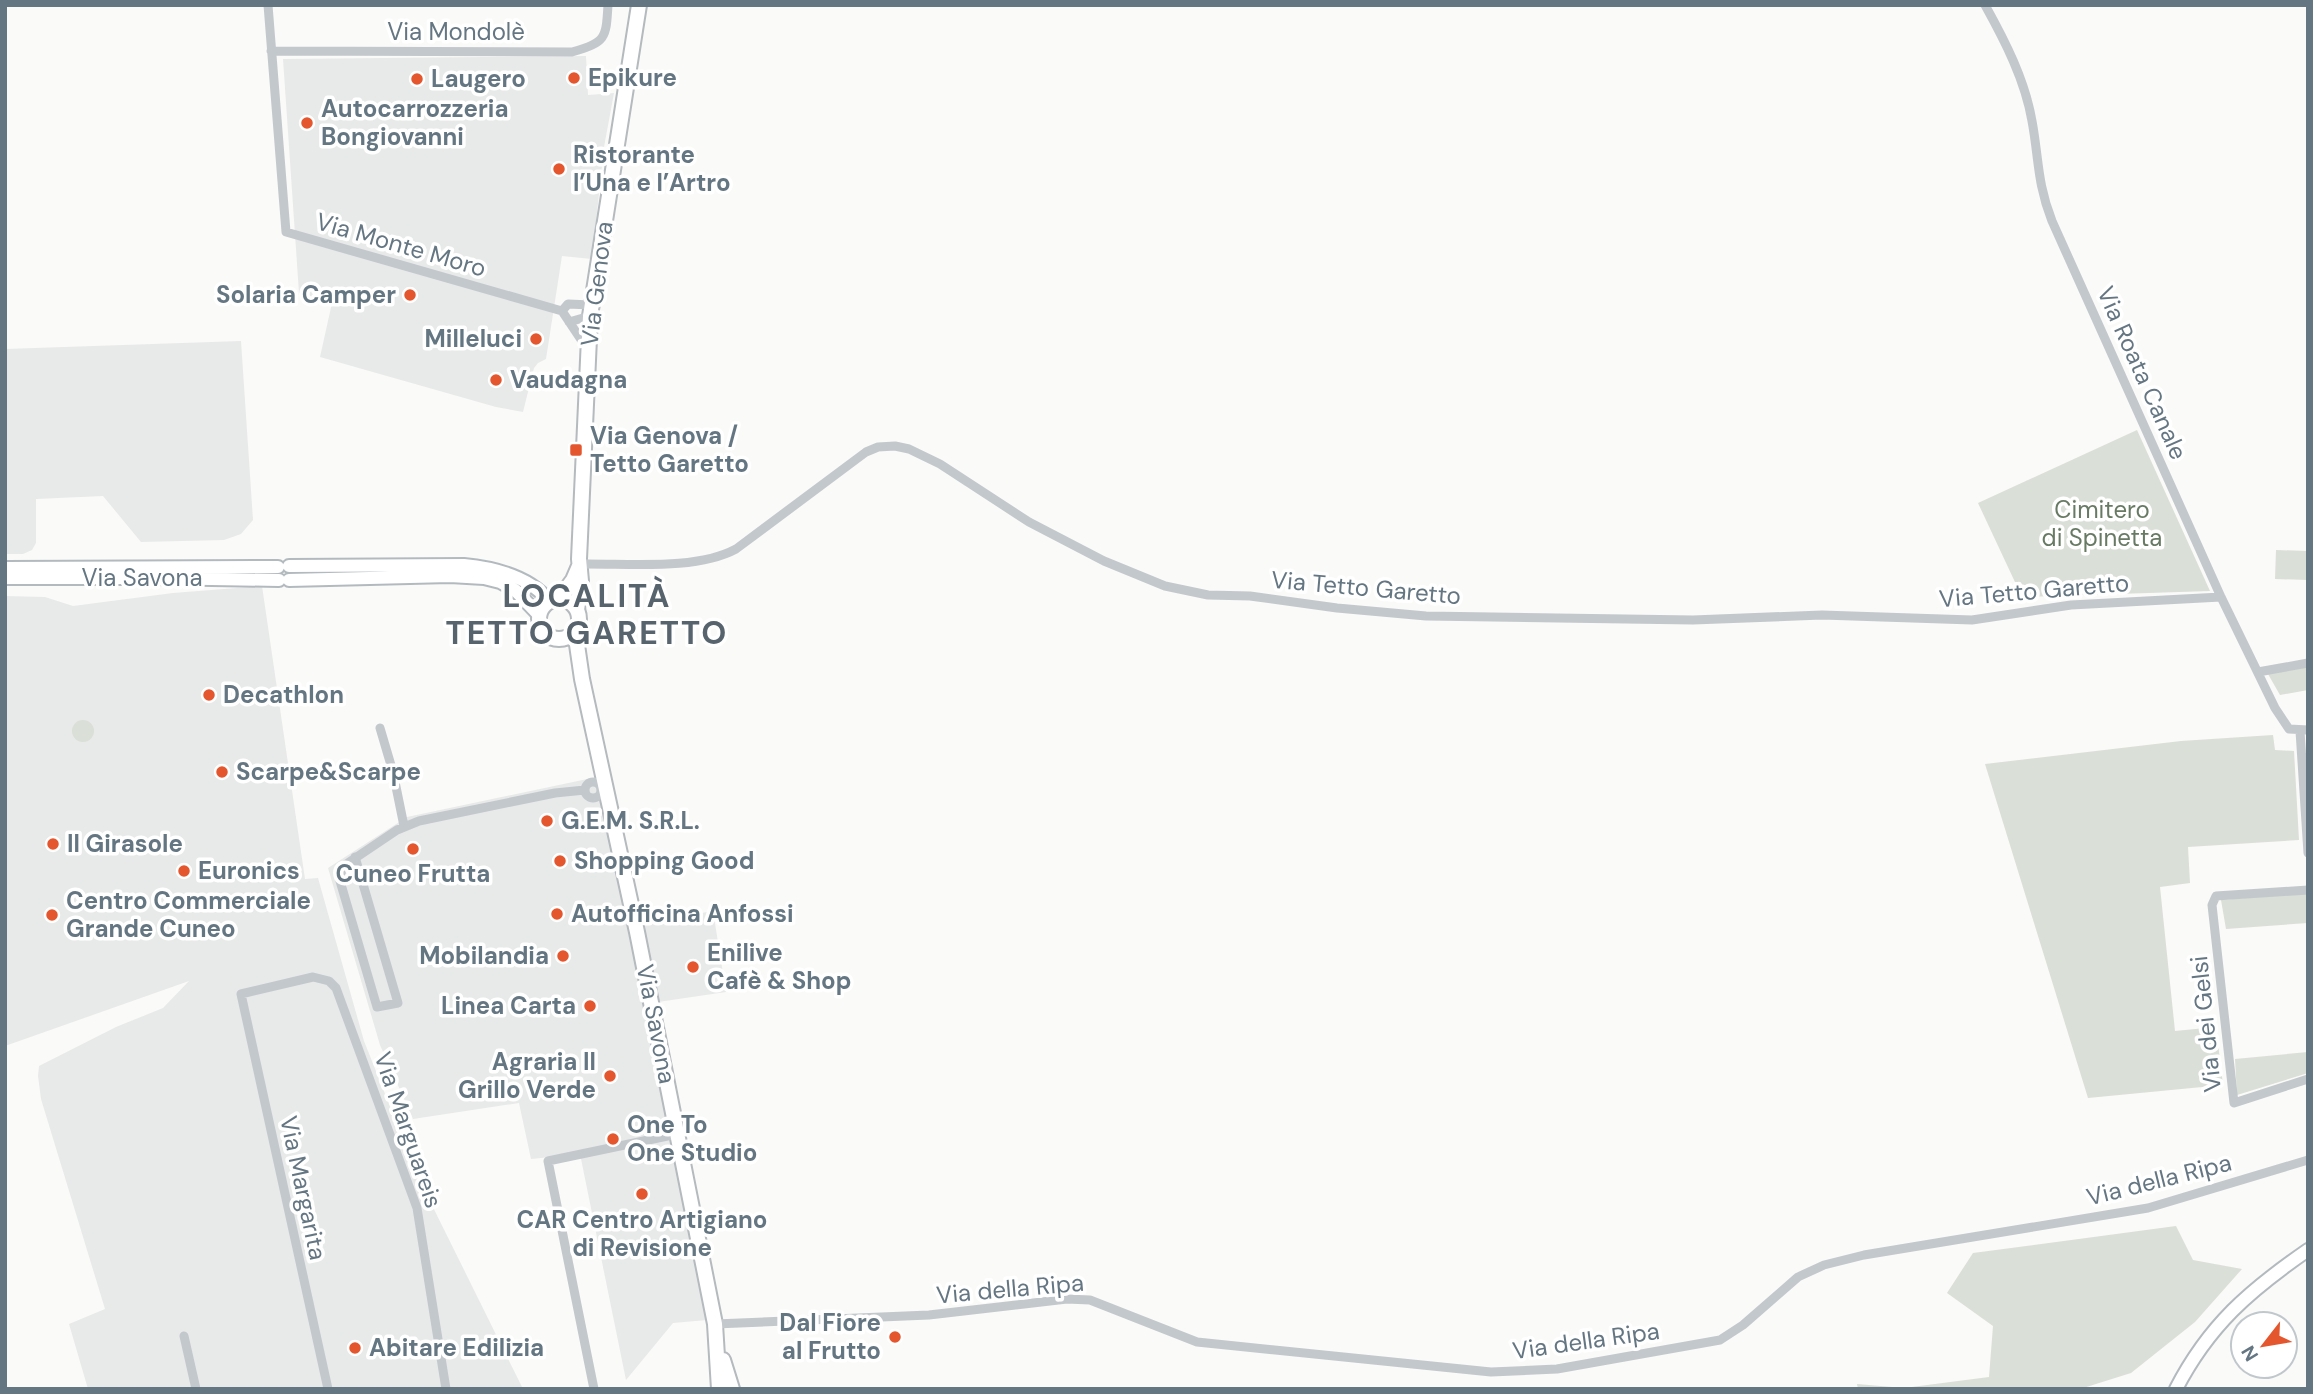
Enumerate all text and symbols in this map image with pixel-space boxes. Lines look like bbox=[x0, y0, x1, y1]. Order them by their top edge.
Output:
street label: Via Mondolè bbox=[387, 16, 525, 47]
place label: Epikure bbox=[588, 62, 677, 93]
place label: Laugero bbox=[431, 63, 526, 94]
marker: Epikure bbox=[566, 70, 582, 86]
marker: Laugero bbox=[409, 71, 425, 87]
place label: Autocarrozzeria Bongiovanni bbox=[321, 93, 508, 152]
marker: Autocarrozzeria Bongiovanni bbox=[299, 115, 315, 131]
place label: Ristorante l’Una e l’Artro bbox=[573, 139, 731, 198]
marker: Ristorante l’Una e l’Artro bbox=[551, 161, 567, 177]
street label: Via Monte Moro bbox=[312, 205, 490, 284]
street label: Via Genova bbox=[573, 220, 620, 348]
place label: Solaria Camper bbox=[216, 279, 396, 310]
street label: Via Roata Canale bbox=[2090, 281, 2195, 464]
marker: Solaria Camper bbox=[402, 287, 418, 303]
place label: Milleluci bbox=[425, 323, 522, 354]
marker: Milleluci bbox=[528, 331, 544, 347]
place label: Vaudagna bbox=[510, 364, 627, 395]
marker: Vaudagna bbox=[488, 372, 504, 388]
place label: Via Genova / Tetto Garetto bbox=[590, 420, 749, 479]
marker: Via Genova / Tetto Garetto bbox=[568, 442, 584, 458]
park label: Cimitero di Spinetta bbox=[2042, 494, 2162, 553]
street label: Via Savona bbox=[82, 562, 202, 593]
street label: Via Tetto Garetto bbox=[1270, 564, 1462, 611]
street label: Via Tetto Garetto bbox=[1938, 567, 2130, 614]
district label: LOCALITÀ TETTO GARETTO bbox=[446, 575, 728, 654]
place label: Decathlon bbox=[223, 679, 344, 710]
marker: Decathlon bbox=[201, 687, 217, 703]
place label: Scarpe&Scarpe bbox=[236, 756, 421, 787]
marker: Scarpe&Scarpe bbox=[214, 764, 230, 780]
place label: G.E.M. S.R.L. bbox=[561, 805, 700, 836]
marker: G.E.M. S.R.L. bbox=[539, 813, 555, 829]
place label: Il Girasole bbox=[67, 828, 183, 859]
marker: Il Girasole bbox=[45, 836, 61, 852]
marker: Cuneo Frutta bbox=[405, 841, 421, 857]
place label: Shopping Good bbox=[574, 845, 754, 876]
marker: Shopping Good bbox=[552, 853, 568, 869]
place label: Euronics bbox=[198, 855, 300, 886]
place label: Cuneo Frutta bbox=[336, 858, 490, 889]
marker: Euronics bbox=[176, 863, 192, 879]
place label: Centro Commerciale Grande Cuneo bbox=[66, 885, 311, 944]
place label: Autofficina Anfossi bbox=[571, 898, 794, 929]
marker: Autofficina Anfossi bbox=[549, 906, 565, 922]
marker: Centro Commerciale Grande Cuneo bbox=[44, 907, 60, 923]
place label: Enilive Cafè & Shop bbox=[707, 937, 851, 996]
place label: Mobilandia bbox=[419, 940, 549, 971]
marker: Mobilandia bbox=[555, 948, 571, 964]
street label: Via dei Gelsi bbox=[2183, 954, 2228, 1094]
marker: Enilive Cafè & Shop bbox=[685, 959, 701, 975]
street label: Via Savona bbox=[630, 962, 683, 1086]
place label: Linea Carta bbox=[441, 990, 576, 1021]
marker: Linea Carta bbox=[582, 998, 598, 1014]
place label: Agraria Il Grillo Verde bbox=[458, 1046, 596, 1105]
street label: Via Marguareis bbox=[367, 1048, 450, 1212]
marker: Agraria Il Grillo Verde bbox=[602, 1068, 618, 1084]
place label: One To One Studio bbox=[627, 1109, 757, 1168]
street label: Via Margarita bbox=[273, 1113, 334, 1263]
marker: One To One Studio bbox=[605, 1131, 621, 1147]
street label: Via della Ripa bbox=[2083, 1147, 2235, 1212]
marker: CAR Centro Artigiano di Revisione bbox=[634, 1186, 650, 1202]
place label: CAR Centro Artigiano di Revisione bbox=[517, 1204, 767, 1263]
street label: Via della Ripa bbox=[935, 1267, 1085, 1310]
place label: Dal Fiore al Frutto bbox=[779, 1307, 881, 1366]
north arrow bbox=[2229, 1310, 2299, 1380]
street label: Via della Ripa bbox=[1510, 1315, 1661, 1366]
marker: Dal Fiore al Frutto bbox=[887, 1329, 903, 1345]
place label: Abitare Edilizia bbox=[369, 1332, 544, 1363]
marker: Abitare Edilizia bbox=[347, 1340, 363, 1356]
text: N bbox=[2236, 1341, 2264, 1366]

